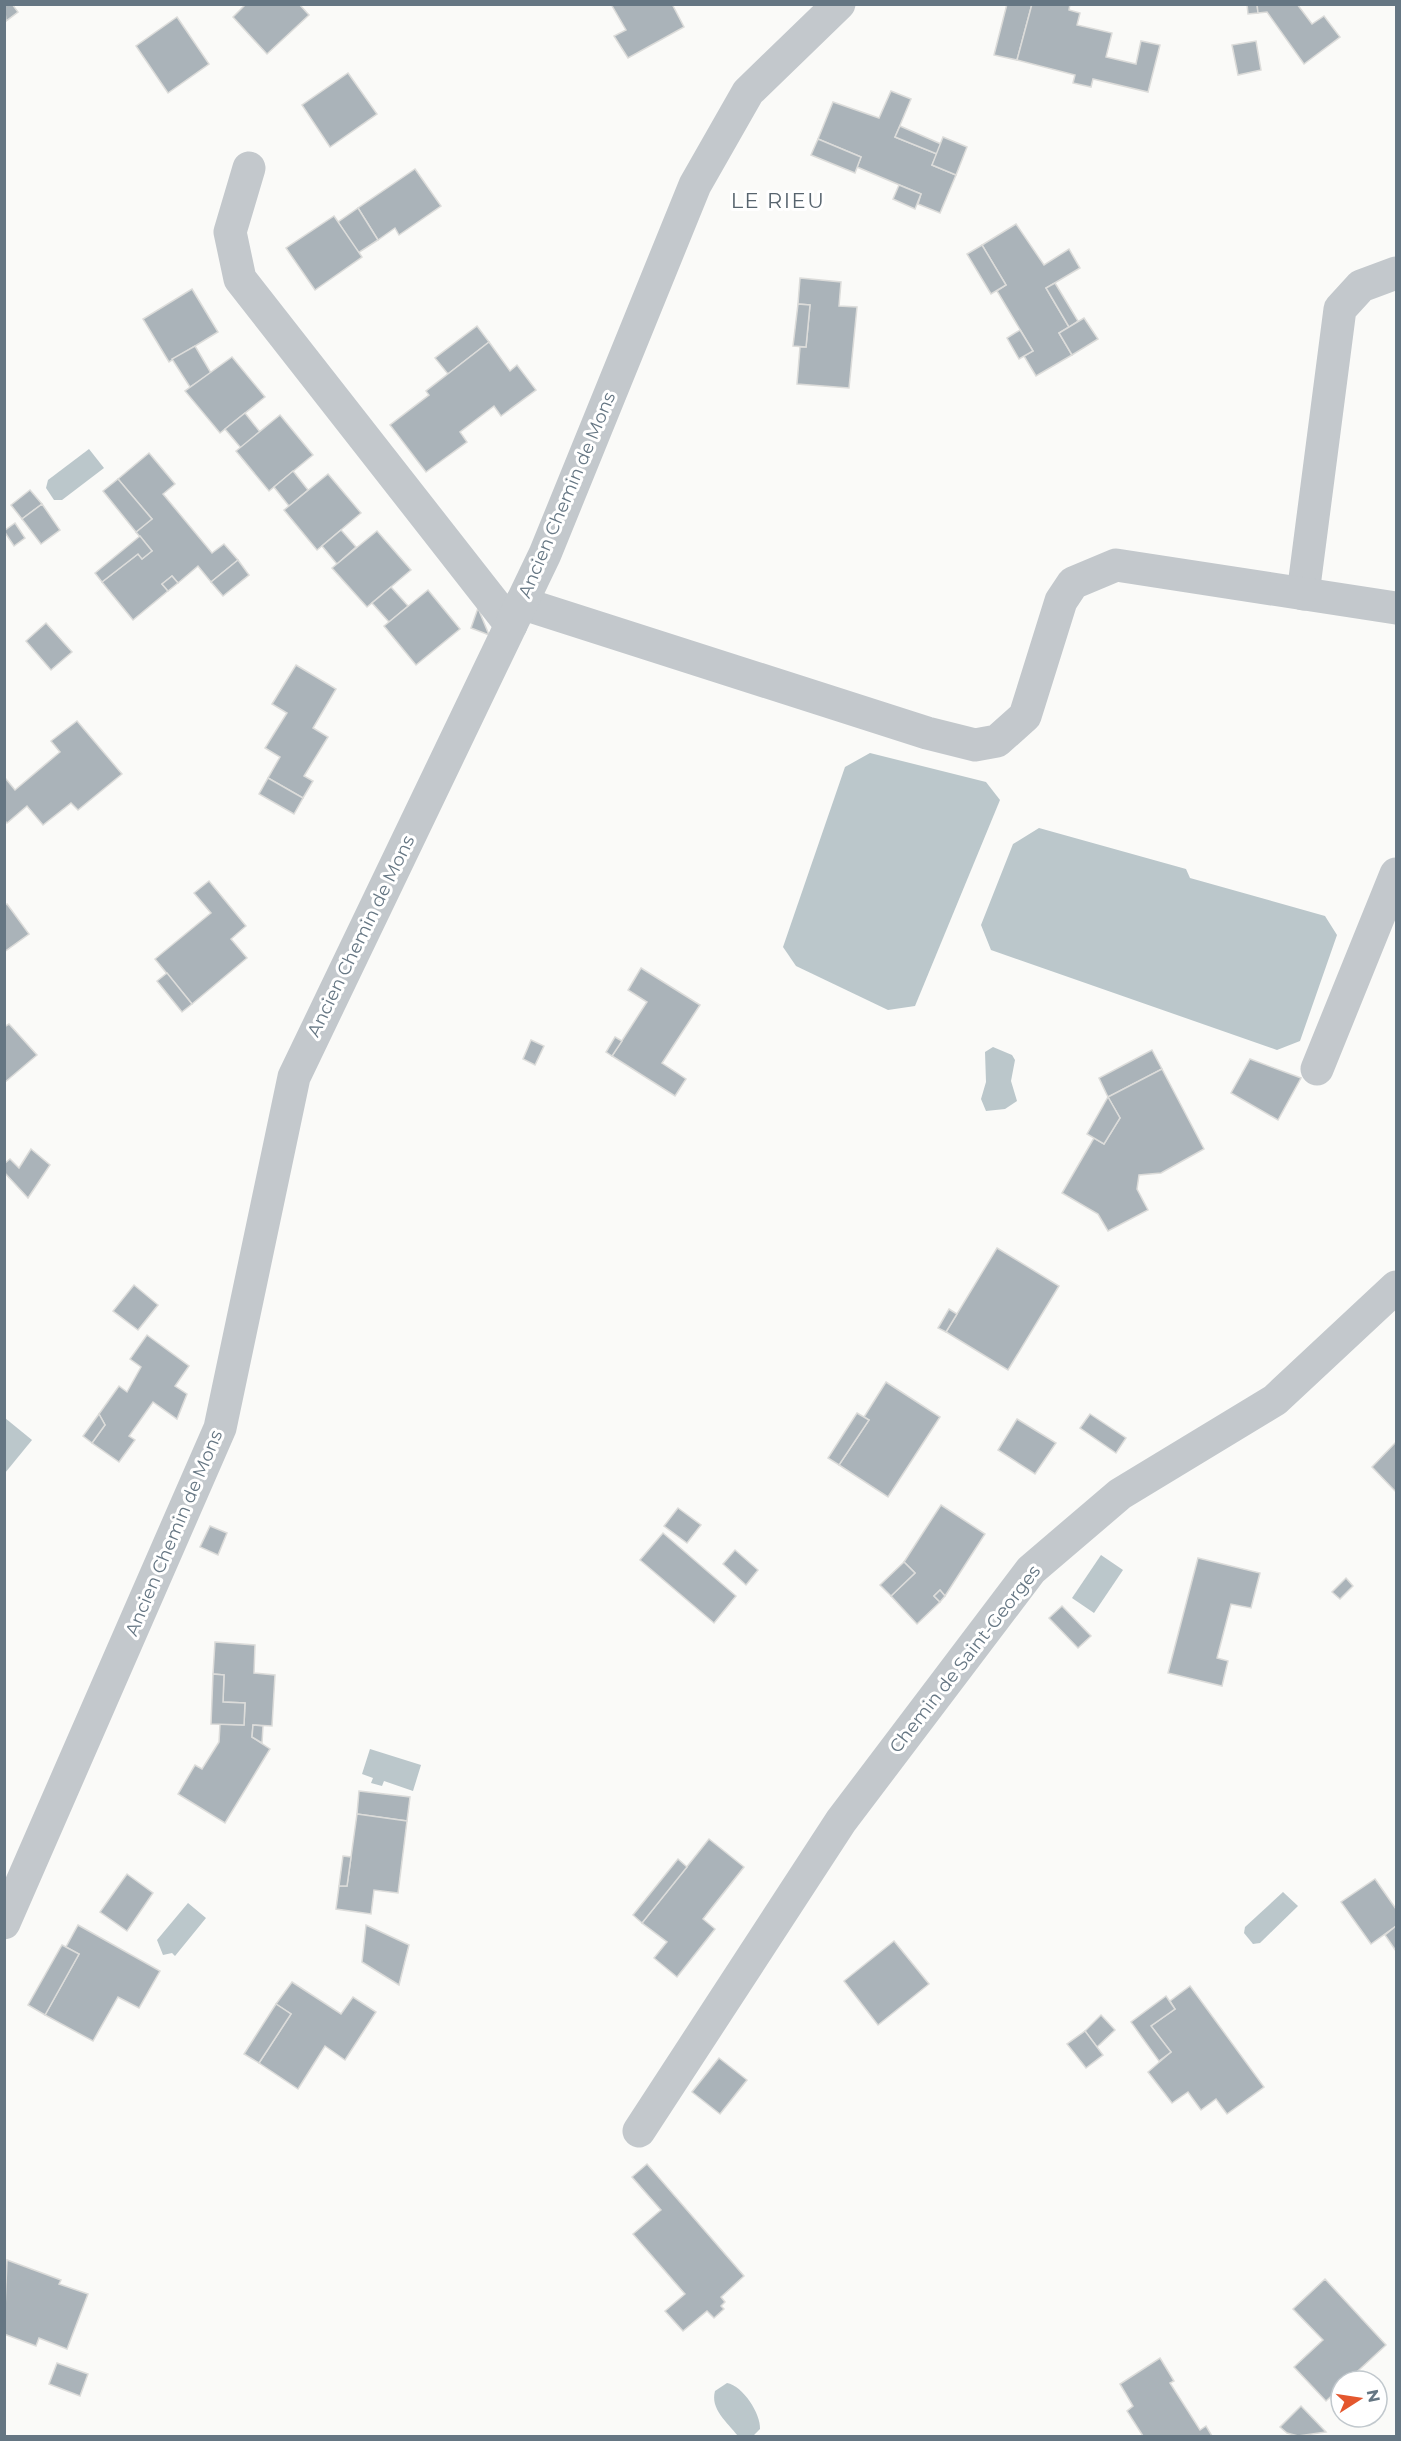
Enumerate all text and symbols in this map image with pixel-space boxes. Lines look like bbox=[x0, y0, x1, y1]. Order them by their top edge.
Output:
district label: LE RIEU bbox=[731, 188, 825, 213]
street label: Ancien Chemin de Mons bbox=[514, 389, 620, 601]
street label: Ancien Chemin de Mons bbox=[303, 831, 420, 1040]
street label: Ancien Chemin de Mons bbox=[121, 1427, 227, 1639]
street label: Chemin de Saint-Georges bbox=[885, 1561, 1045, 1757]
north arrow bbox=[1329, 2369, 1389, 2429]
text: N bbox=[1363, 2388, 1384, 2404]

